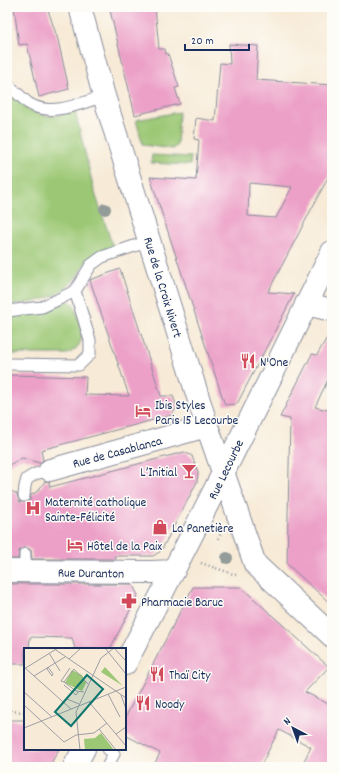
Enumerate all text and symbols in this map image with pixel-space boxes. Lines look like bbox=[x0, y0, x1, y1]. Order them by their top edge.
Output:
scale bar bbox=[185, 26, 249, 52]
text: 20 m bbox=[191, 33, 214, 50]
street label: Rue de la Croix Nivert bbox=[137, 235, 186, 341]
restaurant icon: N'One bbox=[239, 352, 257, 370]
place label: N'One bbox=[260, 354, 288, 373]
place label: Ibis Styles Paris 15 Lecourbe bbox=[155, 397, 239, 431]
hotel icon: Ibis Styles Paris 15 Lecourbe bbox=[134, 402, 152, 420]
street label: Rue de Casablanca bbox=[71, 432, 165, 474]
street label: Rue Lecourbe bbox=[205, 437, 250, 503]
bar icon: L’Initial bbox=[180, 462, 198, 480]
place label: L’Initial bbox=[140, 464, 177, 483]
place label: Maternité catholique Sainte-Félicité bbox=[45, 494, 147, 528]
hospital icon: Maternité catholique Sainte-Félicité bbox=[24, 499, 42, 517]
shop icon: La Panetière bbox=[151, 518, 169, 536]
place label: La Panetière bbox=[172, 520, 234, 539]
hotel icon: Hôtel de la Paix bbox=[66, 536, 84, 554]
place label: Hôtel de la Paix bbox=[87, 538, 162, 557]
street label: Rue Duranton bbox=[58, 564, 124, 585]
pharmacy icon: Pharmacie Baruc bbox=[120, 592, 138, 610]
place label: Pharmacie Baruc bbox=[141, 594, 223, 613]
inset map bbox=[24, 648, 126, 750]
restaurant icon: Thaï City bbox=[148, 665, 166, 683]
place label: Thaï City bbox=[169, 667, 211, 686]
restaurant icon: Noody bbox=[134, 694, 152, 712]
place label: Noody bbox=[155, 696, 185, 715]
north arrow bbox=[273, 708, 313, 748]
text: N bbox=[280, 714, 295, 730]

